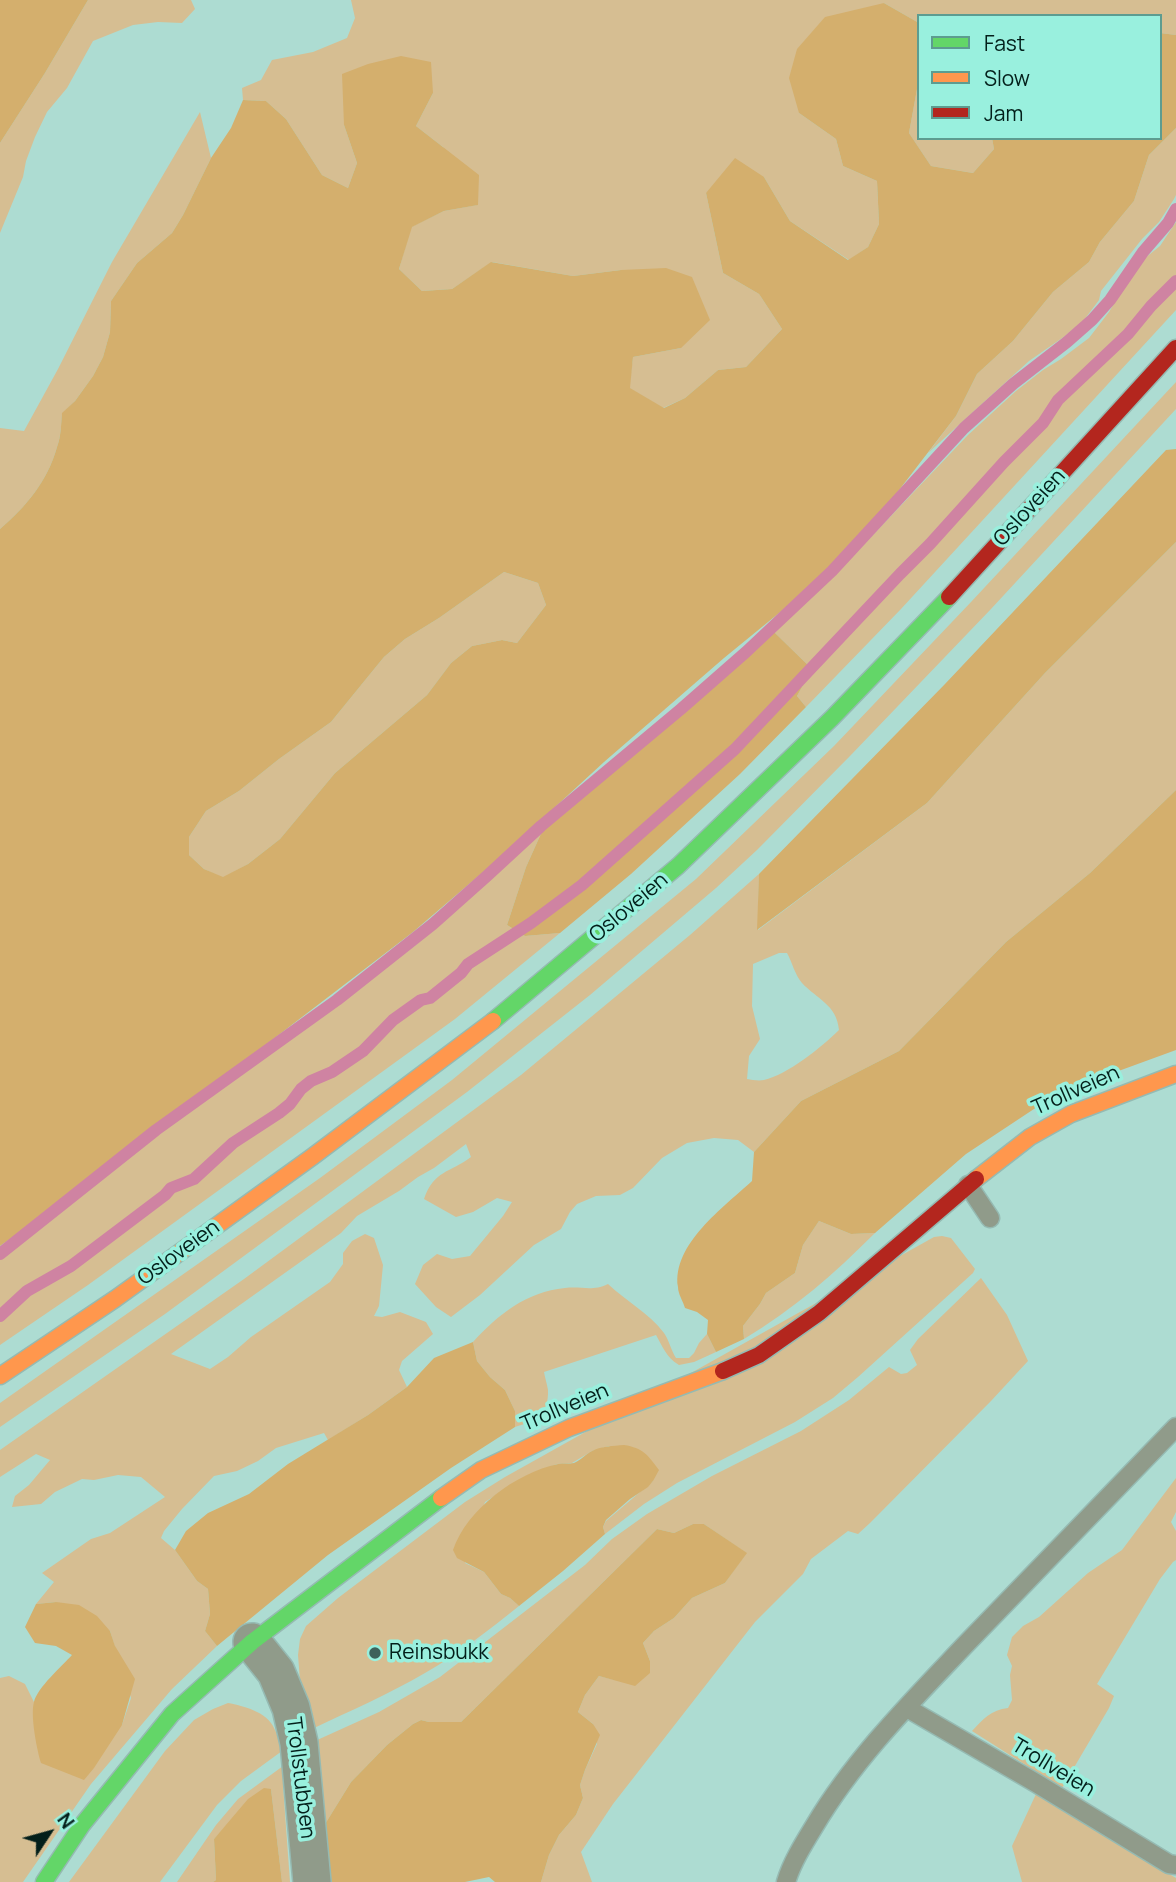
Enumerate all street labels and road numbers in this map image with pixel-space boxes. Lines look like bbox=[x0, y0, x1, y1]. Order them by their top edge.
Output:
street label: Osloveien bbox=[989, 464, 1071, 552]
street label: Osloveien bbox=[585, 868, 673, 948]
street label: Trollveien bbox=[1028, 1061, 1124, 1121]
street label: Osloveien bbox=[133, 1215, 225, 1291]
street label: Trollveien bbox=[517, 1378, 613, 1438]
street label: Trollstubben bbox=[280, 1716, 320, 1840]
street label: Trollveien bbox=[1007, 1733, 1099, 1803]

